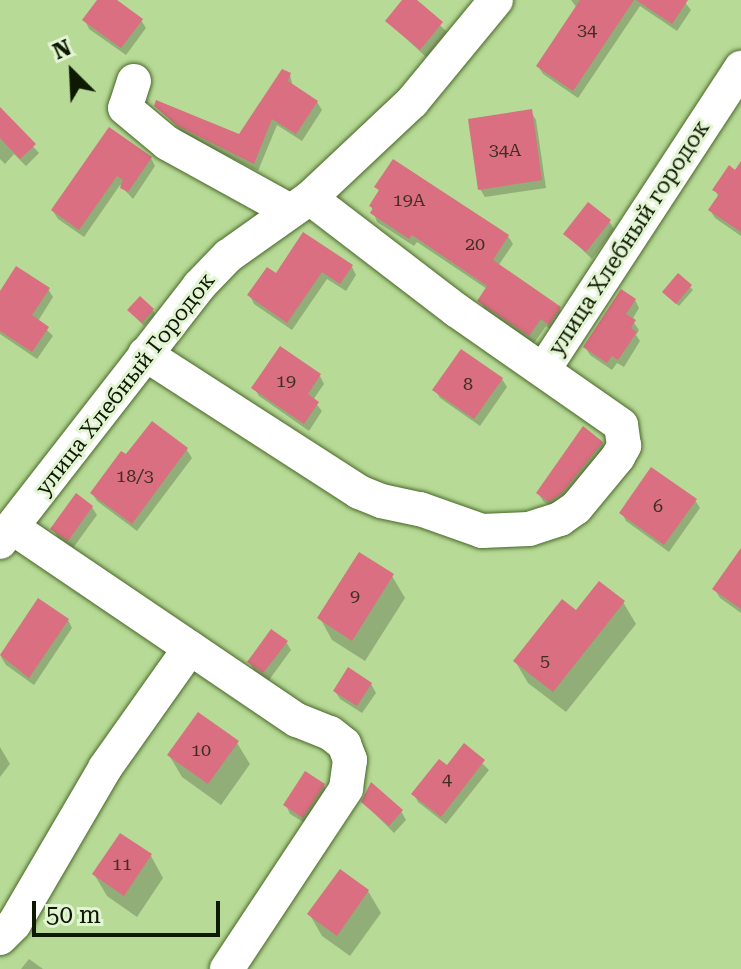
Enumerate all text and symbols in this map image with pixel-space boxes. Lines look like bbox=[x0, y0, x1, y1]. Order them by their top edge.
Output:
house number: 34 bbox=[577, 19, 597, 41]
north arrow bbox=[32, 32, 112, 112]
text: N bbox=[49, 35, 75, 64]
street label: улица Хлебный городок bbox=[543, 116, 715, 360]
house number: 34А bbox=[489, 139, 521, 161]
house number: 19А bbox=[393, 189, 425, 211]
house number: 20 bbox=[465, 233, 485, 255]
street label: улица Хлебный Городок bbox=[30, 267, 220, 501]
house number: 19 bbox=[276, 370, 296, 392]
house number: 8 bbox=[463, 373, 473, 395]
house number: 18/3 bbox=[116, 465, 154, 487]
house number: 6 bbox=[653, 495, 663, 517]
house number: 9 bbox=[350, 585, 360, 607]
house number: 5 bbox=[540, 650, 550, 672]
house number: 10 bbox=[191, 739, 211, 761]
house number: 4 bbox=[442, 768, 452, 790]
house number: 11 bbox=[112, 853, 132, 875]
scale bar bbox=[36, 885, 224, 935]
text: 50 m bbox=[46, 901, 101, 929]

